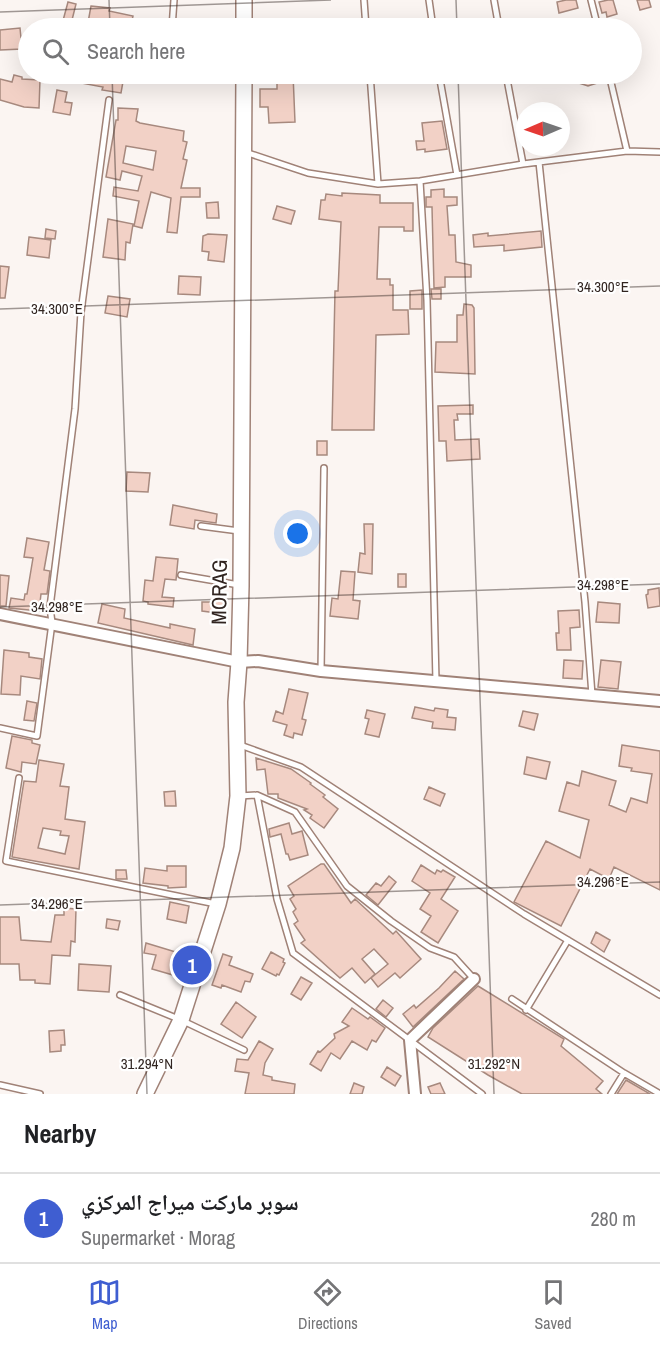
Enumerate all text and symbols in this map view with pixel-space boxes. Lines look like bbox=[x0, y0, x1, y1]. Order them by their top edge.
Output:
search box bbox=[18, 18, 642, 84]
icon: search bbox=[39, 35, 72, 68]
text: Search here bbox=[87, 36, 185, 66]
north arrow bbox=[516, 102, 570, 156]
text: 34.300°E bbox=[577, 276, 629, 297]
text: 34.300°E bbox=[31, 298, 83, 319]
your location bbox=[283, 519, 312, 548]
street label: MORAG bbox=[204, 559, 234, 625]
text: 34.298°E bbox=[577, 574, 629, 595]
text: 34.298°E bbox=[31, 596, 83, 617]
text: 34.296°E bbox=[577, 871, 629, 892]
text: 34.296°E bbox=[31, 893, 83, 914]
pin: 1 bbox=[172, 942, 212, 988]
text: 31.294°N bbox=[121, 1053, 173, 1074]
text: 31.292°N bbox=[468, 1053, 520, 1074]
text: Nearby bbox=[24, 1116, 96, 1151]
text: سوبر ماركت ميراج المركزي bbox=[81, 1187, 299, 1217]
text: 1 bbox=[39, 1205, 48, 1232]
text: 280 m bbox=[590, 1205, 636, 1232]
text: Supermarket · Morag bbox=[81, 1224, 235, 1251]
tab: Map bbox=[88, 1276, 121, 1334]
tab: Directions bbox=[298, 1276, 358, 1334]
tab: Saved bbox=[534, 1276, 572, 1334]

